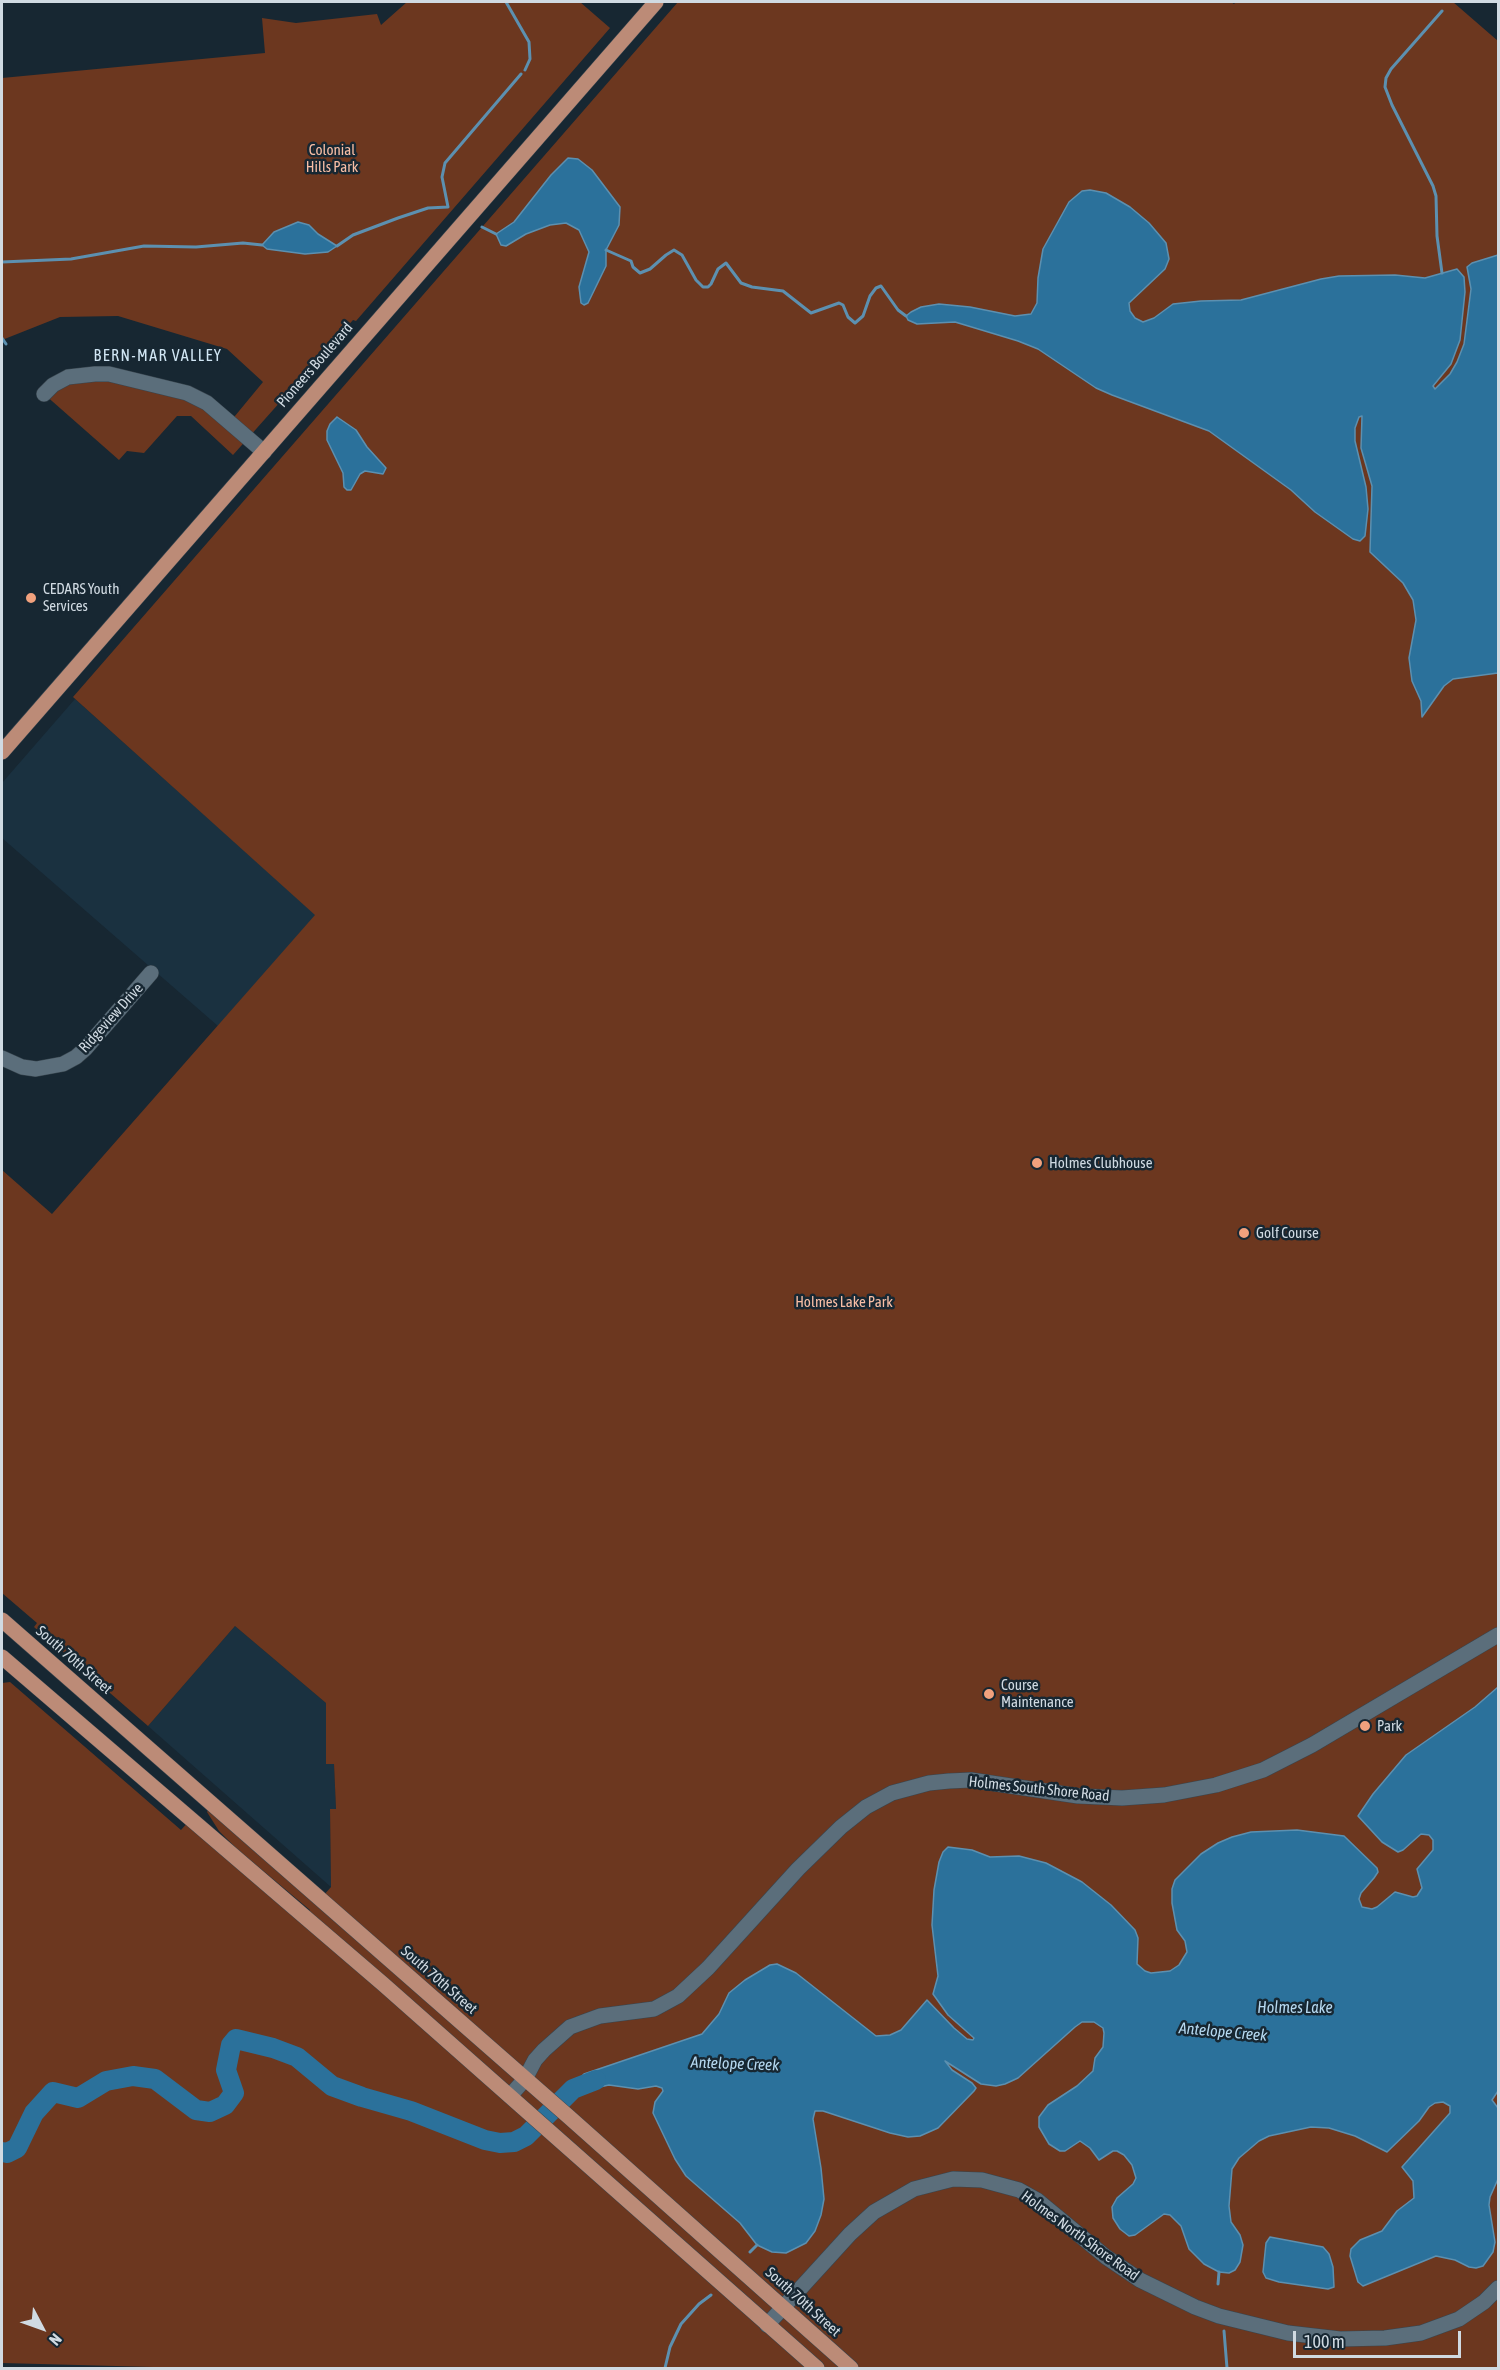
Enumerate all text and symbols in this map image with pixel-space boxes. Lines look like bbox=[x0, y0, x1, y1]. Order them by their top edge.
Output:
park label: Colonial Hills Park bbox=[306, 141, 358, 176]
street label: Pioneers Boulevard bbox=[273, 319, 357, 411]
district label: BERN-MAR VALLEY bbox=[94, 346, 222, 366]
place label: CEDARS Youth Services bbox=[43, 580, 119, 615]
marker: CEDARS Youth Services bbox=[24, 591, 38, 605]
street label: Ridgeview Drive bbox=[75, 980, 147, 1056]
place label: Holmes Clubhouse bbox=[1049, 1154, 1152, 1172]
marker: Holmes Clubhouse bbox=[1030, 1156, 1044, 1170]
place label: Golf Course bbox=[1256, 1224, 1319, 1242]
marker: Golf Course bbox=[1237, 1226, 1251, 1240]
park label: Holmes Lake Park bbox=[795, 1293, 893, 1311]
street label: South 70th Street bbox=[32, 1622, 116, 1698]
place label: Course Maintenance bbox=[1001, 1676, 1074, 1711]
marker: Course Maintenance bbox=[982, 1687, 996, 1701]
place label: Park bbox=[1377, 1717, 1402, 1735]
marker: Park bbox=[1358, 1719, 1372, 1733]
street label: Holmes South Shore Road bbox=[968, 1773, 1110, 1805]
street label: South 70th Street bbox=[397, 1942, 481, 2018]
water label: Holmes Lake bbox=[1257, 1998, 1333, 2018]
water label: Antelope Creek bbox=[1178, 2019, 1268, 2045]
water label: Antelope Creek bbox=[690, 2053, 780, 2075]
street label: Holmes North Shore Road bbox=[1018, 2187, 1142, 2285]
street label: South 70th Street bbox=[762, 2264, 844, 2340]
north arrow bbox=[12, 2298, 72, 2358]
scale bar bbox=[1296, 2319, 1464, 2357]
text: N bbox=[46, 2330, 65, 2349]
text: 100 m bbox=[1304, 2331, 1345, 2352]

